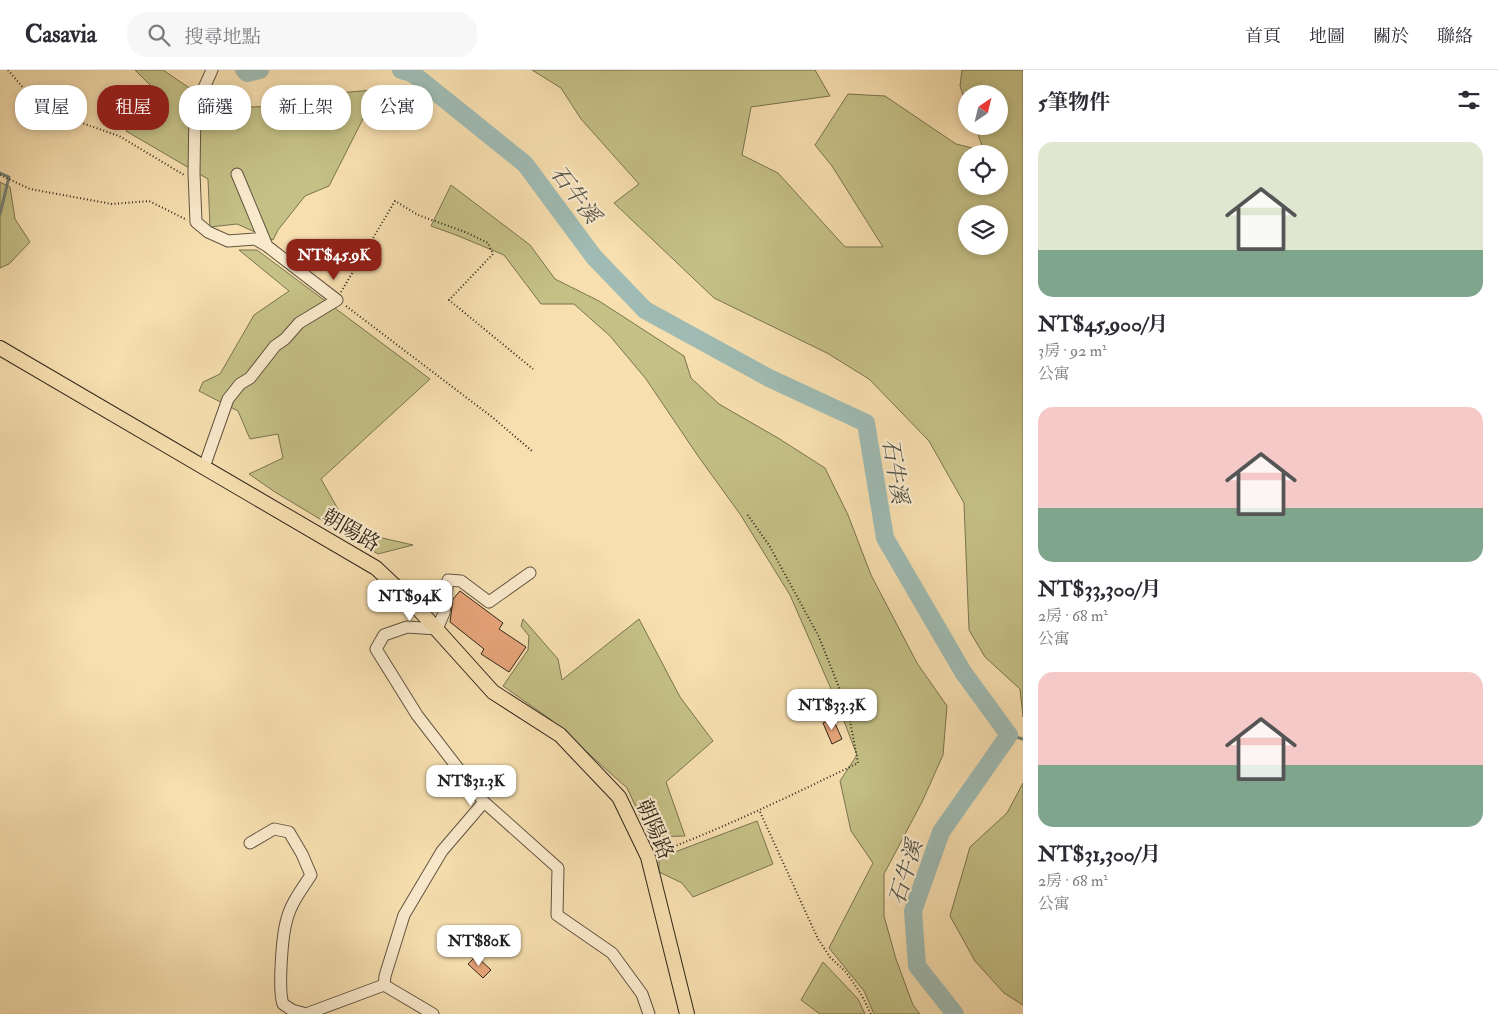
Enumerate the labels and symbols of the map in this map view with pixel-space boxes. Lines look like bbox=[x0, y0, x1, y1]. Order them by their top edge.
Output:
north arrow bbox=[958, 85, 1008, 135]
water label: 石牛溪 bbox=[544, 160, 607, 231]
pin: NT$45.9K bbox=[282, 238, 386, 281]
water label: 石牛溪 bbox=[876, 436, 914, 508]
street label: 朝陽路 bbox=[317, 503, 385, 558]
pin: NT$94K bbox=[369, 580, 451, 622]
pin: NT$33.3K bbox=[780, 688, 884, 731]
pin: NT$31.3K bbox=[419, 764, 523, 807]
street label: 朝陽路 bbox=[630, 795, 679, 863]
water label: 石牛溪 bbox=[883, 835, 930, 908]
pin: NT$80K bbox=[438, 924, 520, 967]

